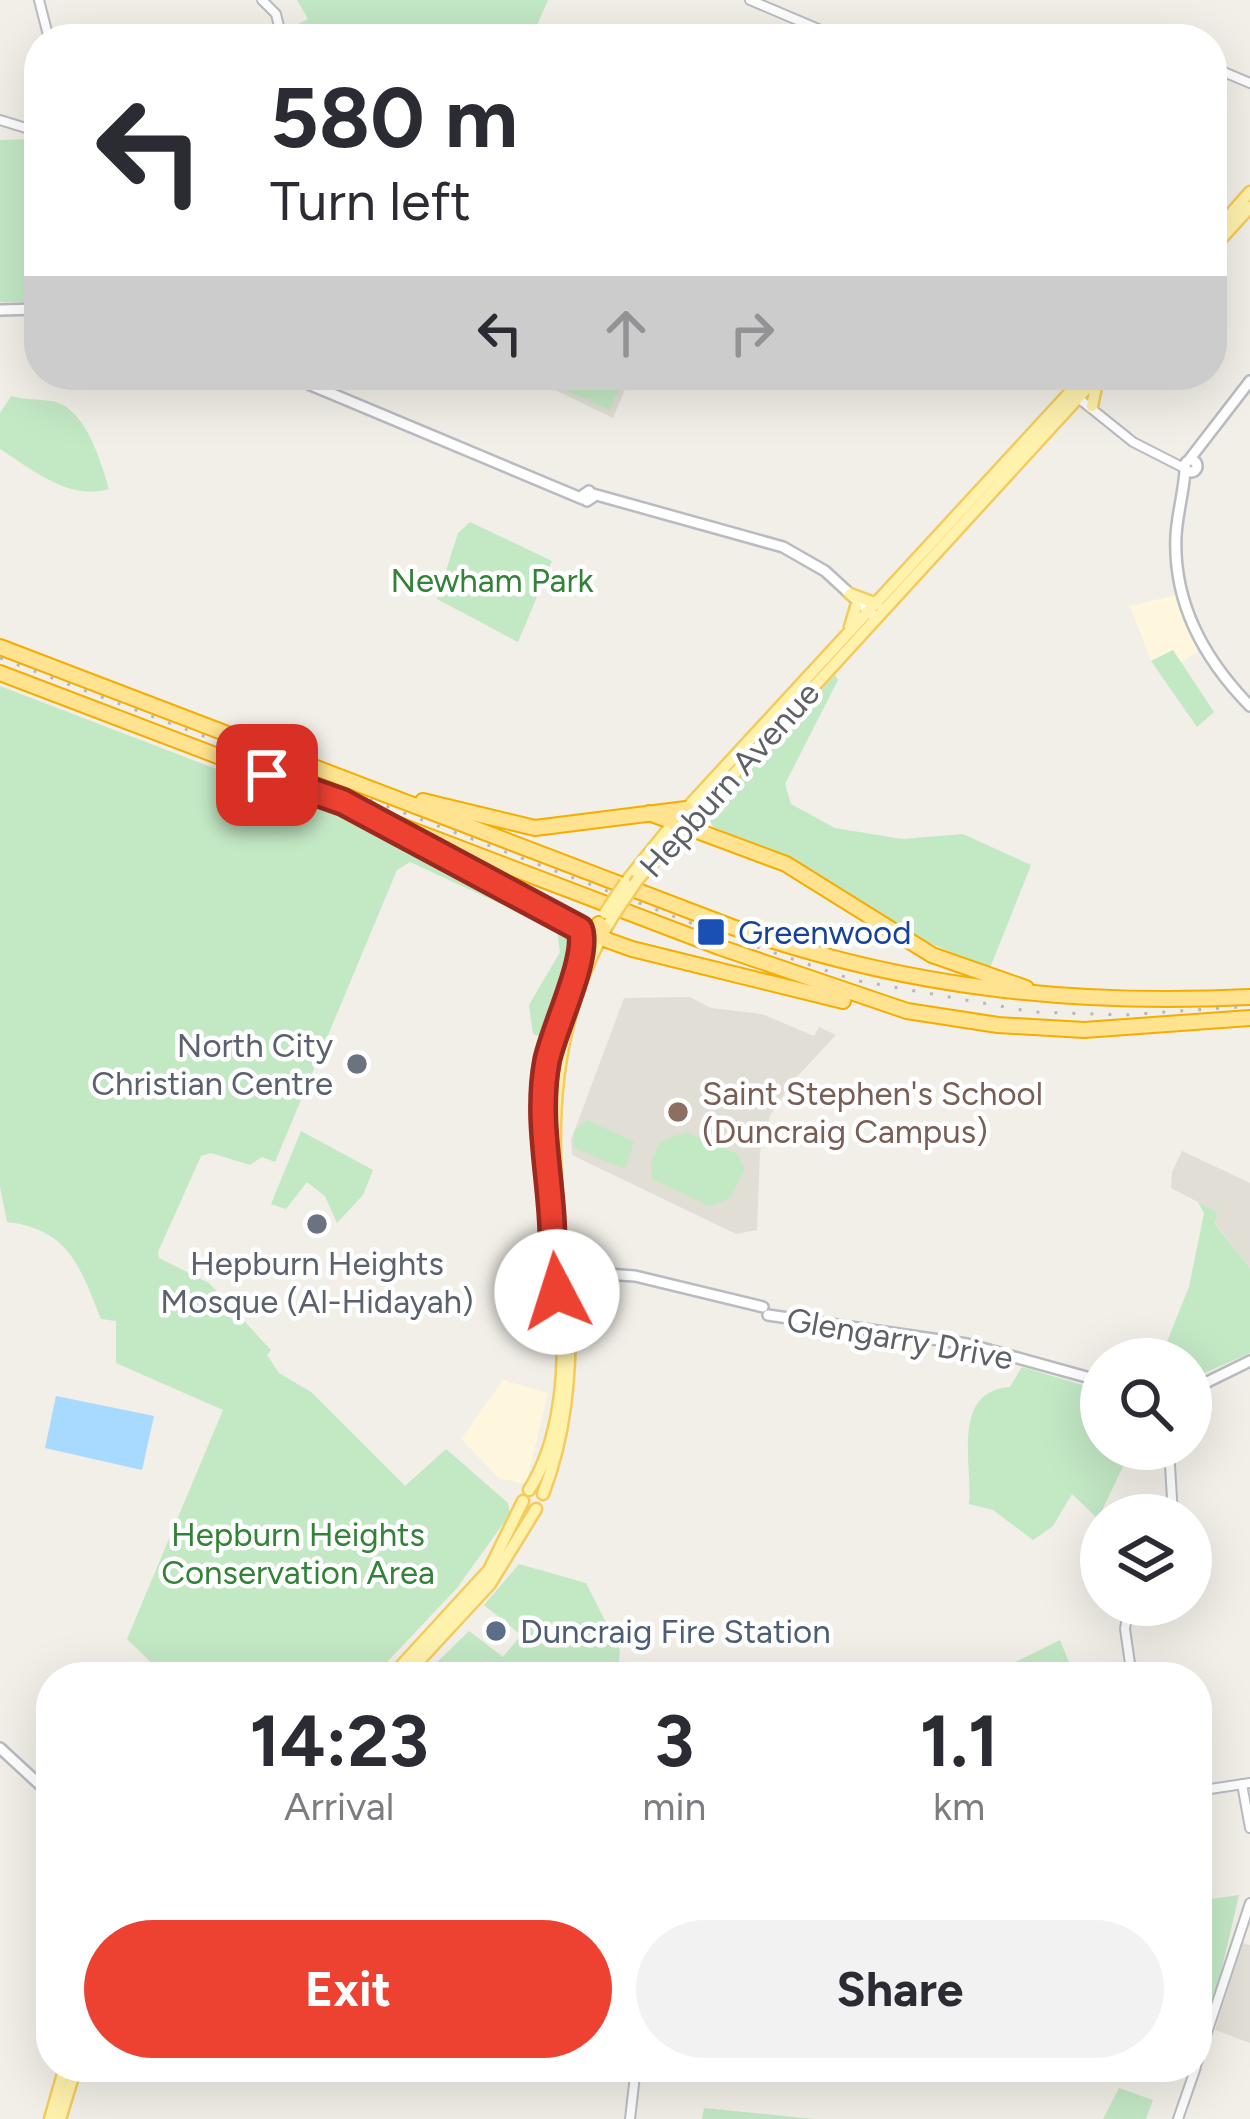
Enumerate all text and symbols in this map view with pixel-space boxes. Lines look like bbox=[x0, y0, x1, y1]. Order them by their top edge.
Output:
text: 580 m bbox=[270, 67, 518, 168]
icon: left bbox=[72, 72, 228, 228]
text: Turn left bbox=[270, 169, 471, 234]
icon: left bbox=[467, 300, 533, 366]
icon: ahead bbox=[593, 300, 659, 366]
icon: right bbox=[719, 300, 785, 366]
park label: Newham Park bbox=[390, 561, 594, 600]
street label: Hepburn Avenue bbox=[631, 674, 827, 885]
pin bbox=[216, 724, 318, 826]
icon: arrive bbox=[234, 742, 300, 808]
place label: Greenwood bbox=[738, 913, 912, 952]
marker: Greenwood bbox=[695, 916, 727, 948]
place label: North City Christian Centre bbox=[91, 1026, 334, 1103]
marker: North City Christian Centre bbox=[344, 1051, 370, 1077]
place label: Saint Stephen's School (Duncraig Campus) bbox=[702, 1074, 1043, 1151]
marker: Saint Stephen's School (Duncraig Campus) bbox=[665, 1099, 691, 1125]
marker: Hepburn Heights Mosque (Al-Hidayah) bbox=[304, 1211, 330, 1237]
position arrow bbox=[494, 1229, 620, 1355]
place label: Hepburn Heights Mosque (Al-Hidayah) bbox=[160, 1244, 474, 1321]
street label: Glengarry Drive bbox=[784, 1299, 1016, 1378]
map controls bbox=[1080, 1338, 1212, 1626]
button: search bbox=[1080, 1338, 1212, 1470]
button: layers bbox=[1080, 1494, 1212, 1626]
park label: Hepburn Heights Conservation Area bbox=[161, 1515, 435, 1592]
place label: Duncraig Fire Station bbox=[520, 1612, 831, 1651]
marker: Duncraig Fire Station bbox=[483, 1618, 509, 1644]
text: 14:23 bbox=[250, 1698, 429, 1784]
text: 3 bbox=[654, 1698, 694, 1784]
text: 1.1 bbox=[920, 1698, 998, 1784]
text: Arrival bbox=[284, 1783, 394, 1830]
text: min bbox=[642, 1783, 706, 1830]
text: km bbox=[933, 1783, 985, 1830]
button: Exit bbox=[84, 1920, 612, 2058]
button: Share bbox=[636, 1920, 1164, 2058]

